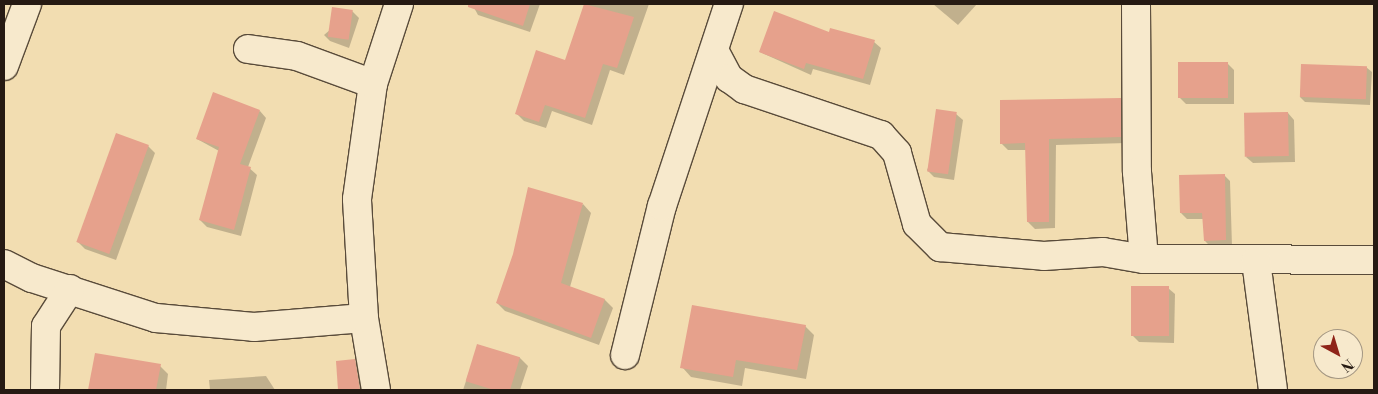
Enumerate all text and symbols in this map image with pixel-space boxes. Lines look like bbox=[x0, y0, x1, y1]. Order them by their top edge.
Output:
north arrow bbox=[1313, 329, 1363, 379]
text: N bbox=[1337, 354, 1357, 375]

